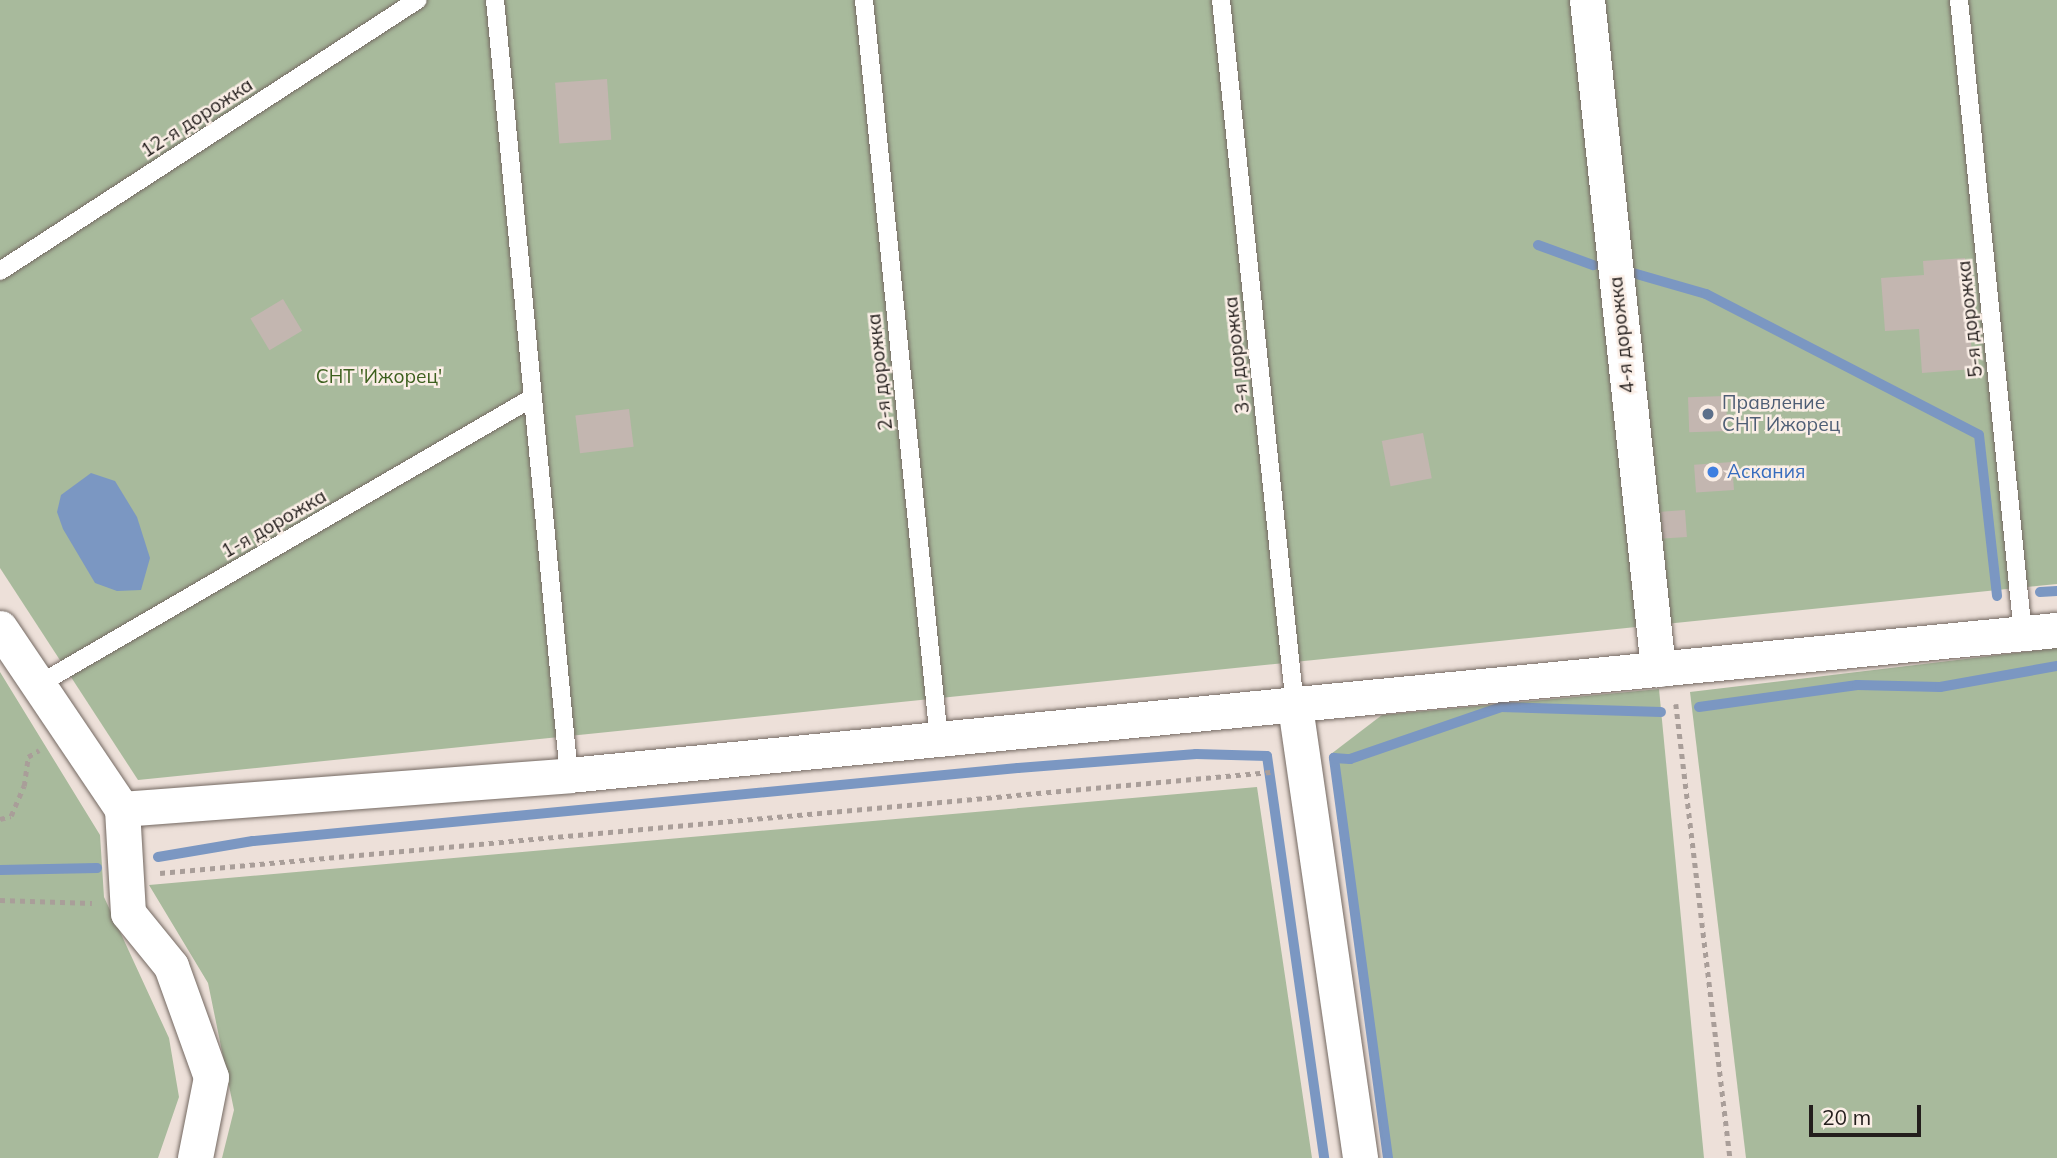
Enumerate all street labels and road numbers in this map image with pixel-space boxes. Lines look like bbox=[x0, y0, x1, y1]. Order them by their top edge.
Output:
street label: 12-я дорожка bbox=[137, 73, 257, 163]
street label: 5-я дорожка bbox=[1953, 259, 1987, 379]
street label: 4-я дорожка bbox=[1605, 275, 1639, 395]
street label: 3-я дорожка bbox=[1220, 295, 1254, 415]
street label: 2-я дорожка bbox=[863, 312, 897, 432]
street label: 1-я дорожка bbox=[218, 485, 330, 563]

